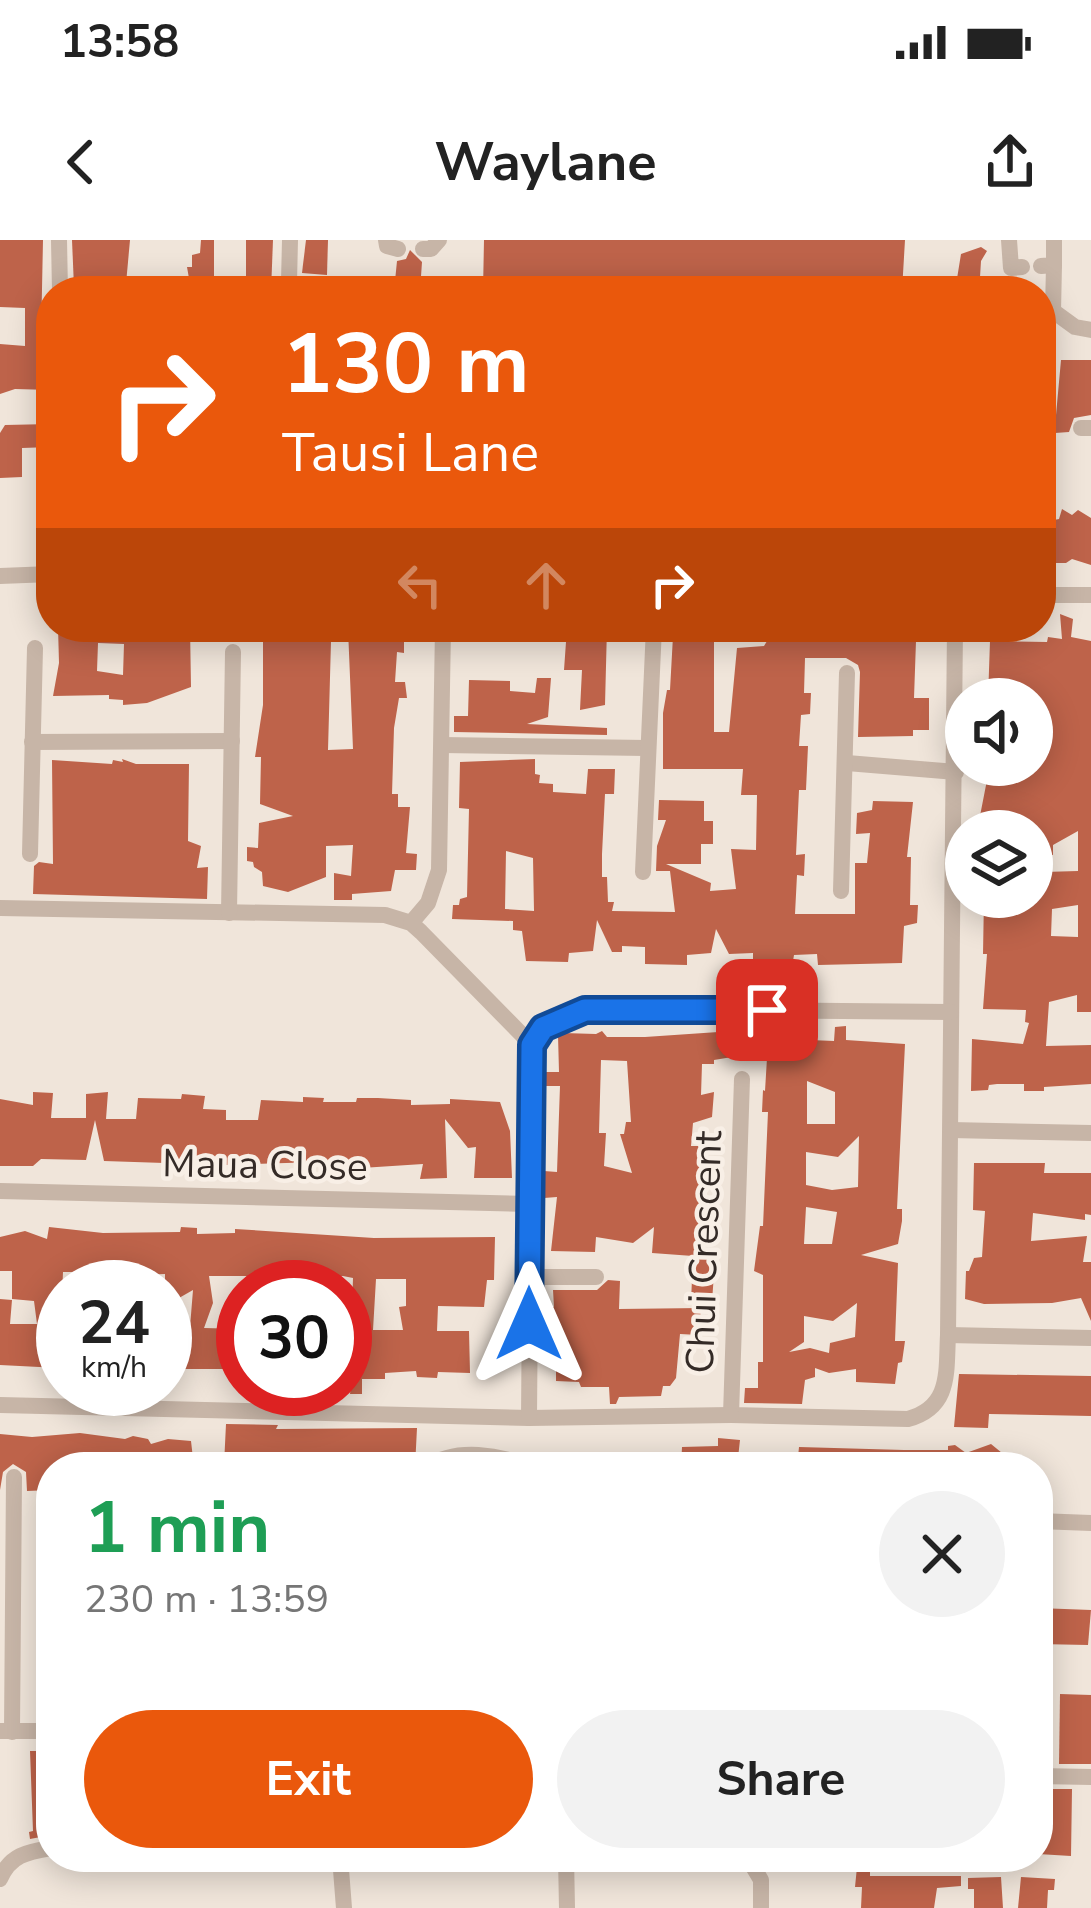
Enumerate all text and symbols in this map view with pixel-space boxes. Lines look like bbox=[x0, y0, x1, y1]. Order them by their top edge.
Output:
text: 13:58 bbox=[60, 12, 179, 73]
text: Waylane bbox=[434, 125, 657, 199]
icon: back bbox=[48, 129, 114, 195]
icon: share bbox=[977, 129, 1043, 195]
text: 130 m bbox=[282, 307, 530, 422]
icon: right bbox=[84, 324, 240, 480]
text: Tausi Lane bbox=[282, 416, 539, 490]
icon: left bbox=[387, 552, 453, 618]
icon: ahead bbox=[513, 552, 579, 618]
icon: right bbox=[639, 552, 705, 618]
map controls bbox=[945, 678, 1053, 918]
button: sound bbox=[945, 678, 1053, 786]
button: layers bbox=[945, 810, 1053, 918]
pin bbox=[716, 959, 818, 1061]
icon: arrive bbox=[734, 977, 800, 1043]
street label: Chui Crescent bbox=[674, 1129, 735, 1374]
street label: Maua Close bbox=[162, 1137, 368, 1194]
speed limit sign: 30 bbox=[216, 1260, 372, 1416]
position arrow bbox=[466, 1261, 592, 1387]
text: 24 bbox=[78, 1282, 150, 1364]
text: km/h bbox=[81, 1347, 147, 1388]
text: 1 min bbox=[84, 1479, 270, 1577]
button: close bbox=[879, 1491, 1005, 1617]
text: 230 m · 13:59 bbox=[84, 1573, 329, 1626]
button: Exit bbox=[84, 1710, 533, 1848]
button: Share bbox=[557, 1710, 1005, 1848]

